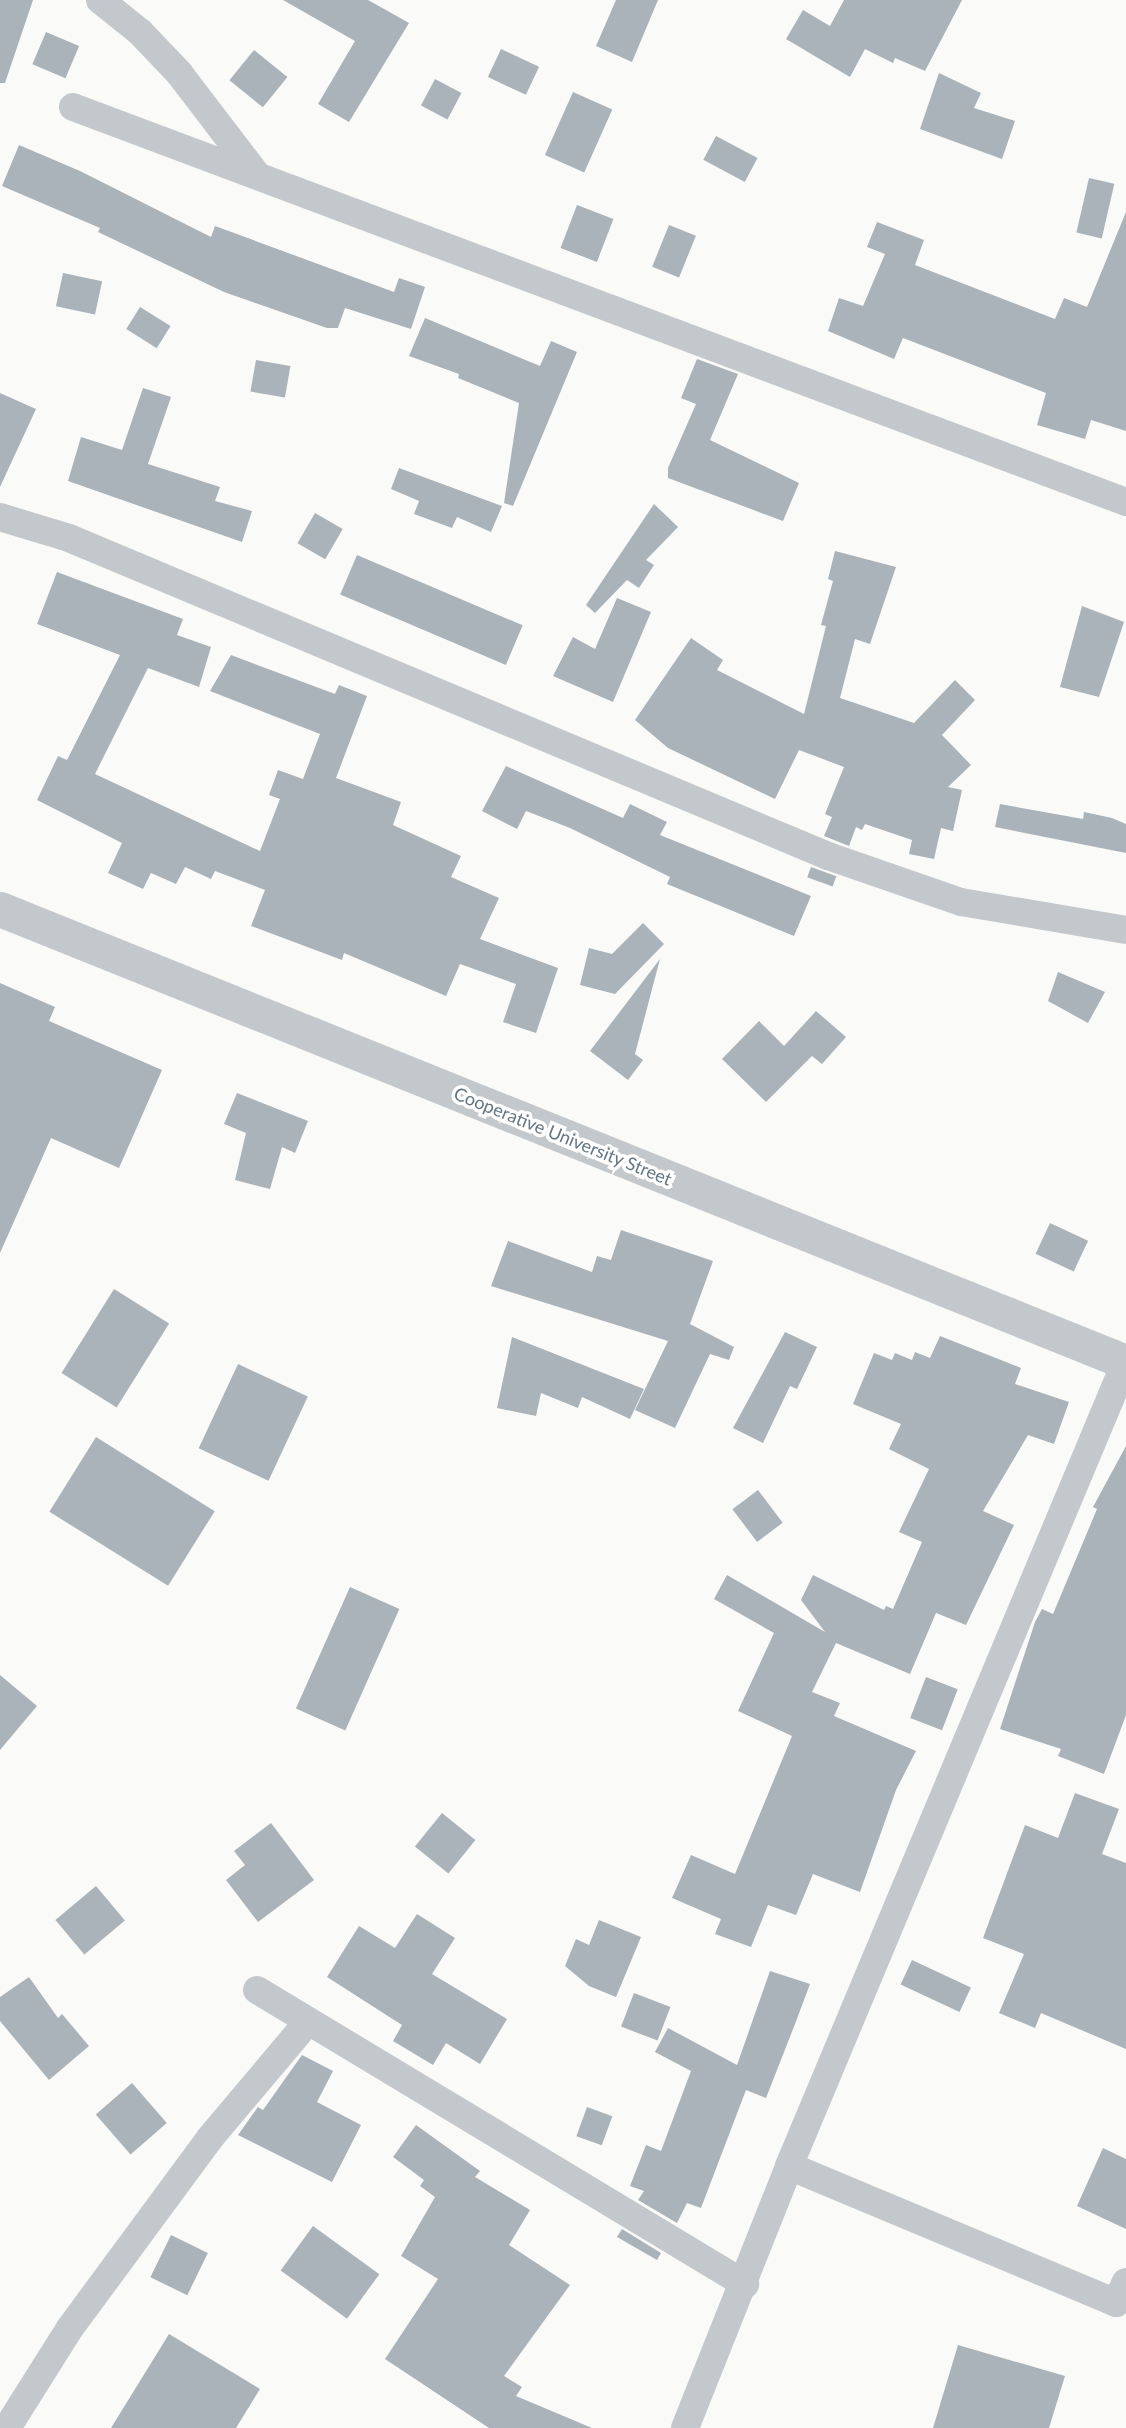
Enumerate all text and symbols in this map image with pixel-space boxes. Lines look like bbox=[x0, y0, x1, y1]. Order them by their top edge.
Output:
street label: Cooperative University Street bbox=[451, 1082, 675, 1190]

